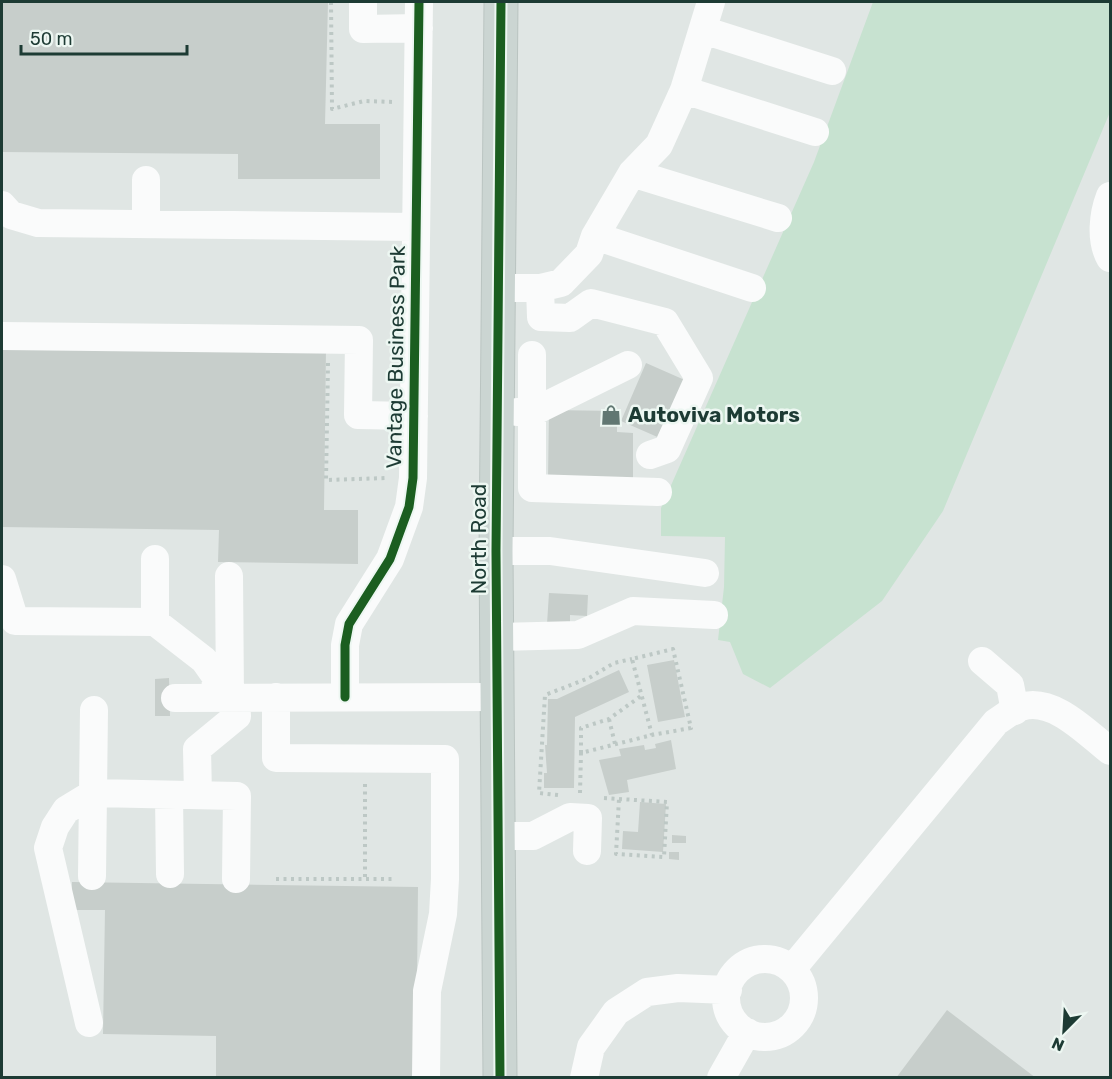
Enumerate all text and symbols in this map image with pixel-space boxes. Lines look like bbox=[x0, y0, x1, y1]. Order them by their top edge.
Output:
scale bar bbox=[21, 18, 188, 56]
text: 50 m bbox=[30, 28, 73, 50]
street label: Vantage Business Park bbox=[381, 245, 410, 469]
place label: Autoviva Motors bbox=[628, 402, 800, 427]
shop icon: Autoviva Motors bbox=[599, 403, 623, 427]
street label: North Road bbox=[466, 484, 491, 594]
north arrow bbox=[1034, 1001, 1094, 1061]
text: N bbox=[1049, 1033, 1067, 1055]

